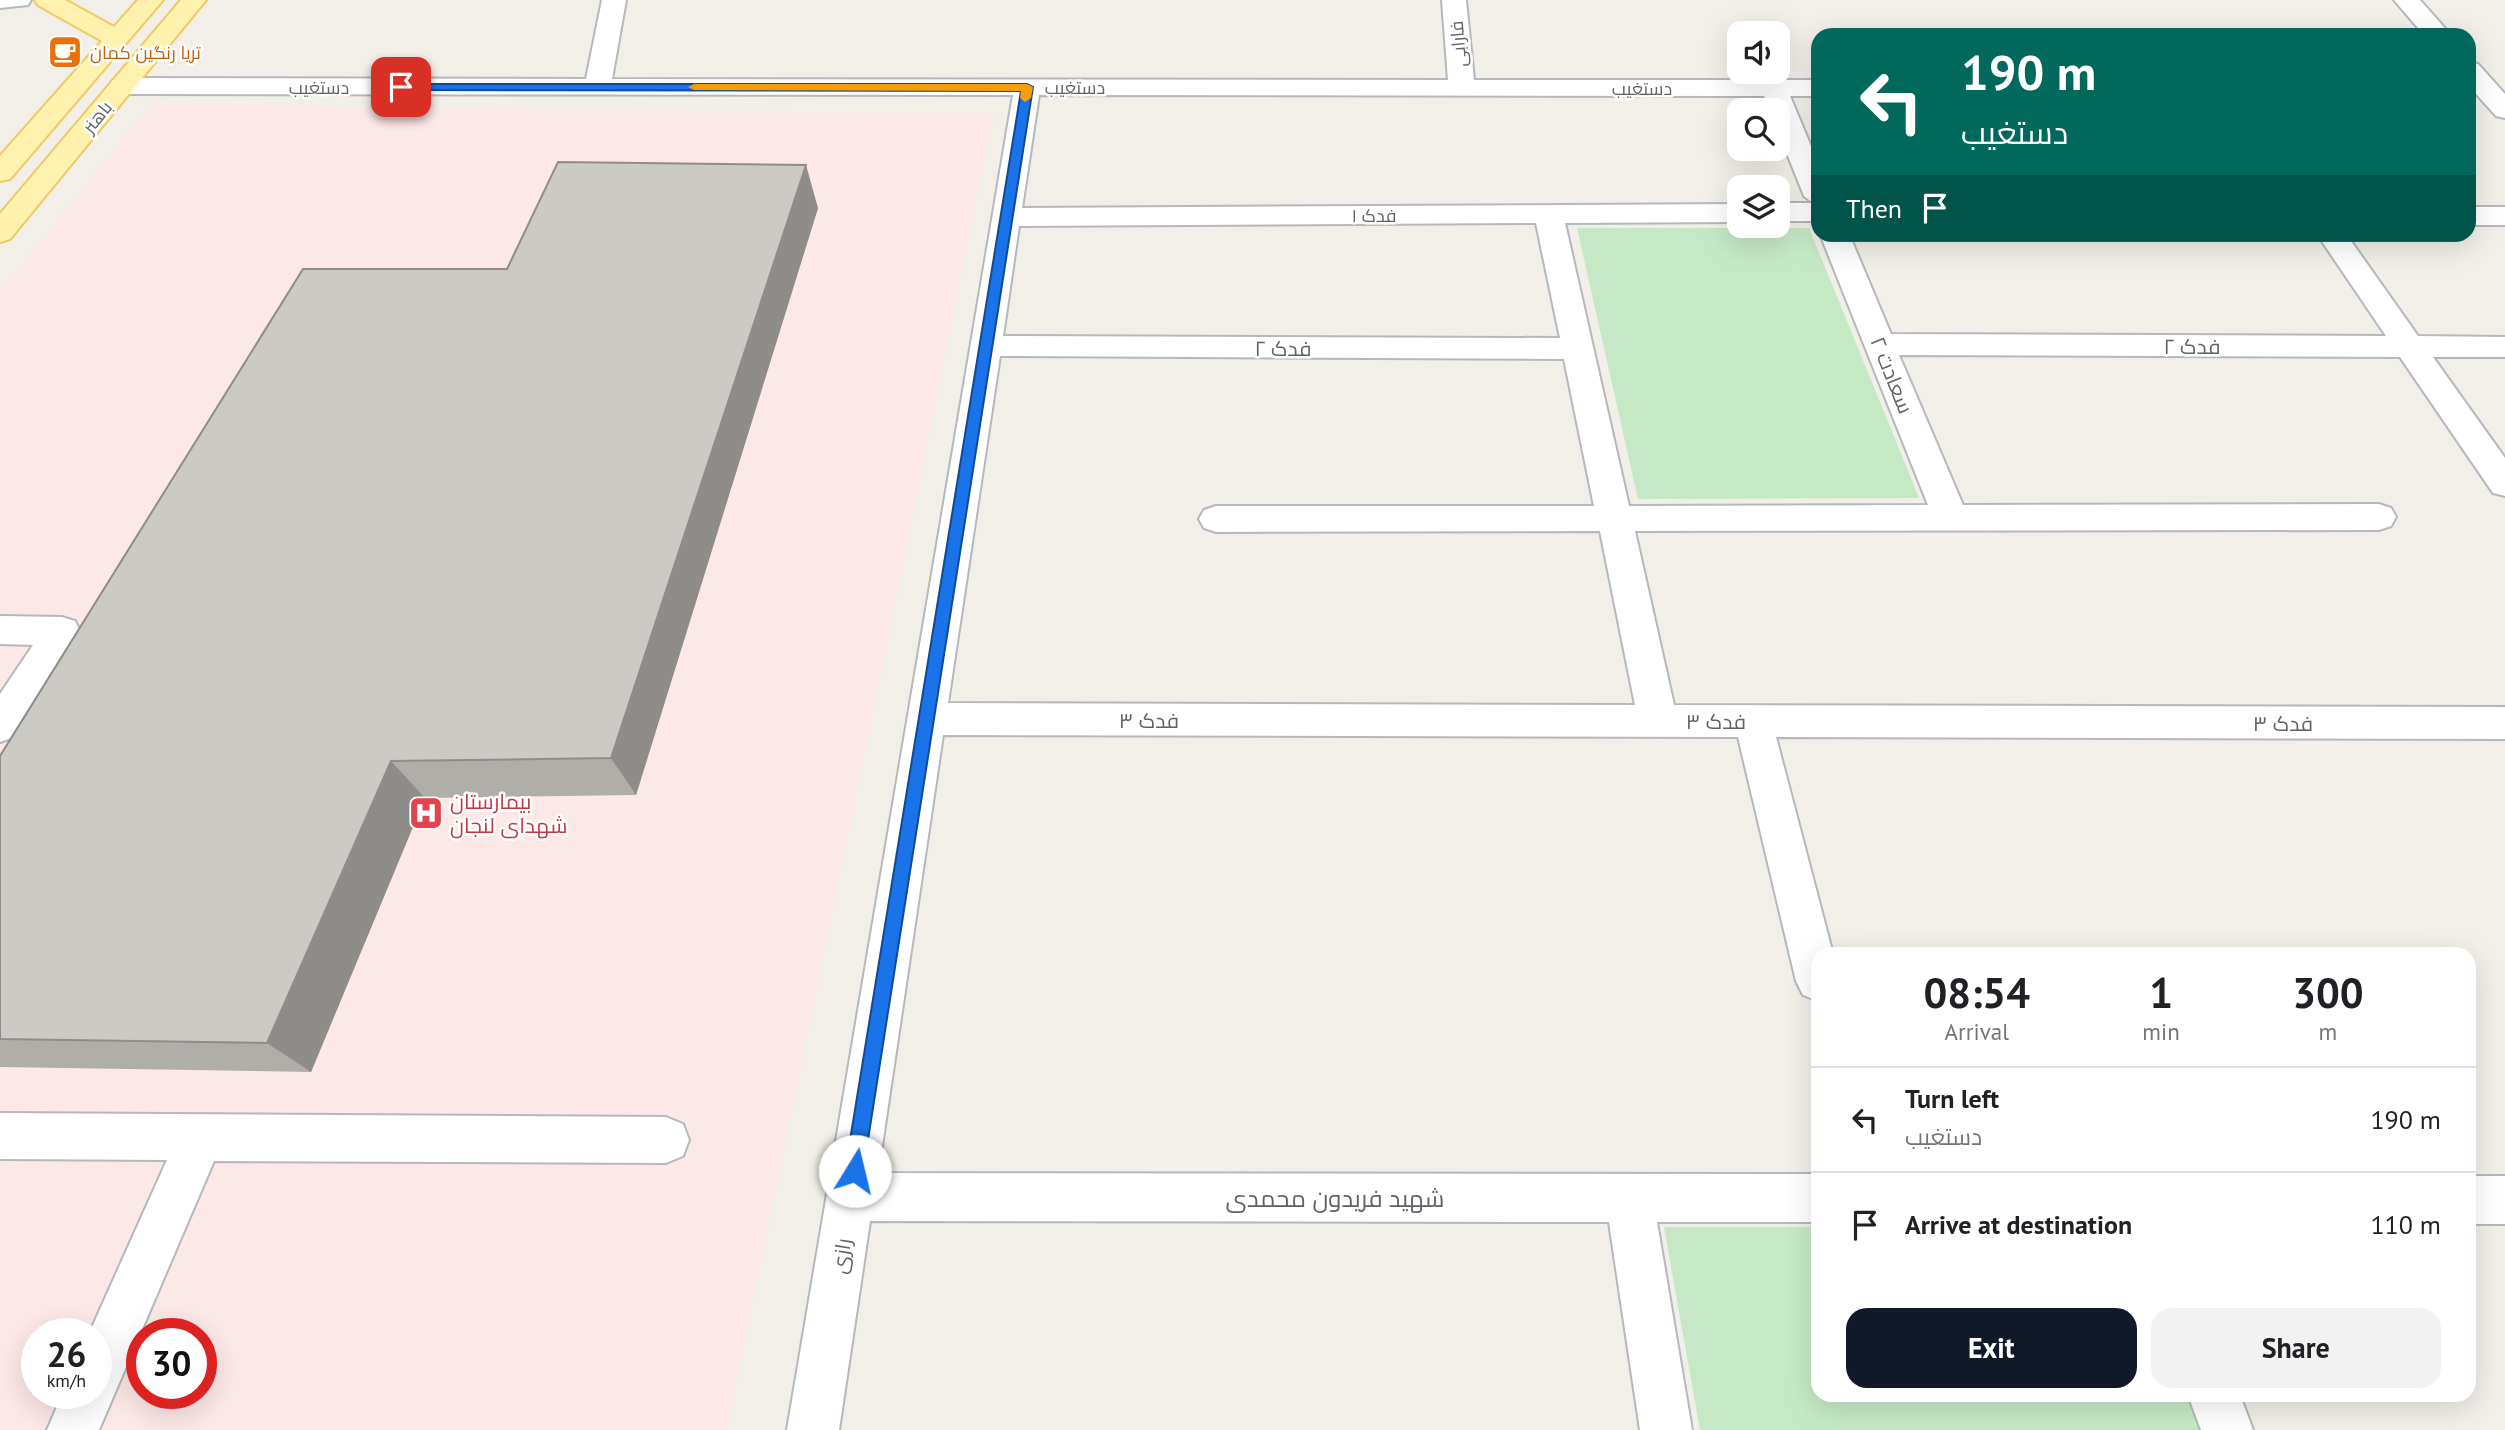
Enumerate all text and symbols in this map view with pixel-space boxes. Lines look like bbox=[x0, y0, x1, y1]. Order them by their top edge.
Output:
street label: فارابی bbox=[1445, 20, 1471, 68]
map controls bbox=[1727, 21, 1790, 238]
button: sound bbox=[1727, 21, 1790, 84]
cafe icon: تریا رنگین کمان bbox=[46, 33, 84, 71]
text: 190 m bbox=[1961, 40, 2096, 104]
place label: تریا رنگین کمان bbox=[90, 41, 201, 64]
icon: left bbox=[1846, 56, 1937, 147]
pin bbox=[371, 57, 431, 117]
icon: arrive bbox=[382, 68, 420, 106]
street label: دستغیب bbox=[289, 76, 349, 99]
street label: دستغیب bbox=[1045, 76, 1105, 99]
street label: دستغیب bbox=[1612, 77, 1672, 100]
street label: باهنر bbox=[76, 96, 117, 139]
button: search bbox=[1727, 98, 1790, 161]
text: دستغیب bbox=[1961, 111, 2068, 153]
button: layers bbox=[1727, 175, 1790, 238]
icon: arrive bbox=[1916, 189, 1954, 227]
text: Then bbox=[1846, 192, 1902, 225]
street label: فدک ۱ bbox=[1351, 204, 1397, 227]
street label: سعادت ۲ bbox=[1864, 333, 1920, 417]
street label: فدک ۲ bbox=[2163, 333, 2221, 360]
street label: فدک ۲ bbox=[1254, 335, 1312, 362]
street label: فدک ۳ bbox=[1119, 707, 1179, 734]
street label: فدک ۳ bbox=[1686, 708, 1746, 735]
street label: فدک ۳ bbox=[2253, 710, 2313, 737]
place label: بیمارستان شهدای لنجان bbox=[450, 788, 567, 839]
hospital icon: بیمارستان شهدای لنجان bbox=[407, 794, 445, 832]
text: 08:54 bbox=[1923, 965, 2030, 1020]
text: 1 bbox=[2149, 965, 2173, 1020]
text: 300 bbox=[2292, 965, 2364, 1020]
text: Arrival bbox=[1944, 1017, 2009, 1046]
text: min bbox=[2142, 1017, 2180, 1046]
text: m bbox=[2319, 1017, 2337, 1046]
text: Turn left bbox=[1905, 1082, 1999, 1115]
icon: left bbox=[1846, 1101, 1884, 1139]
text: 190 m bbox=[2370, 1103, 2441, 1136]
text: دستغیب bbox=[1905, 1122, 1982, 1151]
position arrow bbox=[818, 1134, 892, 1208]
street label: شهید فریدون محمدی bbox=[1226, 1183, 1444, 1214]
icon: arrive bbox=[1846, 1206, 1884, 1244]
text: Arrive at destination bbox=[1905, 1208, 2132, 1241]
text: 110 m bbox=[2370, 1208, 2441, 1241]
street label: رازی bbox=[825, 1236, 857, 1276]
button: Exit bbox=[1846, 1308, 2137, 1388]
button: Share bbox=[2151, 1308, 2441, 1388]
speed limit sign: 30 bbox=[126, 1318, 217, 1409]
text: 26 bbox=[47, 1331, 86, 1377]
text: km/h bbox=[47, 1369, 86, 1392]

